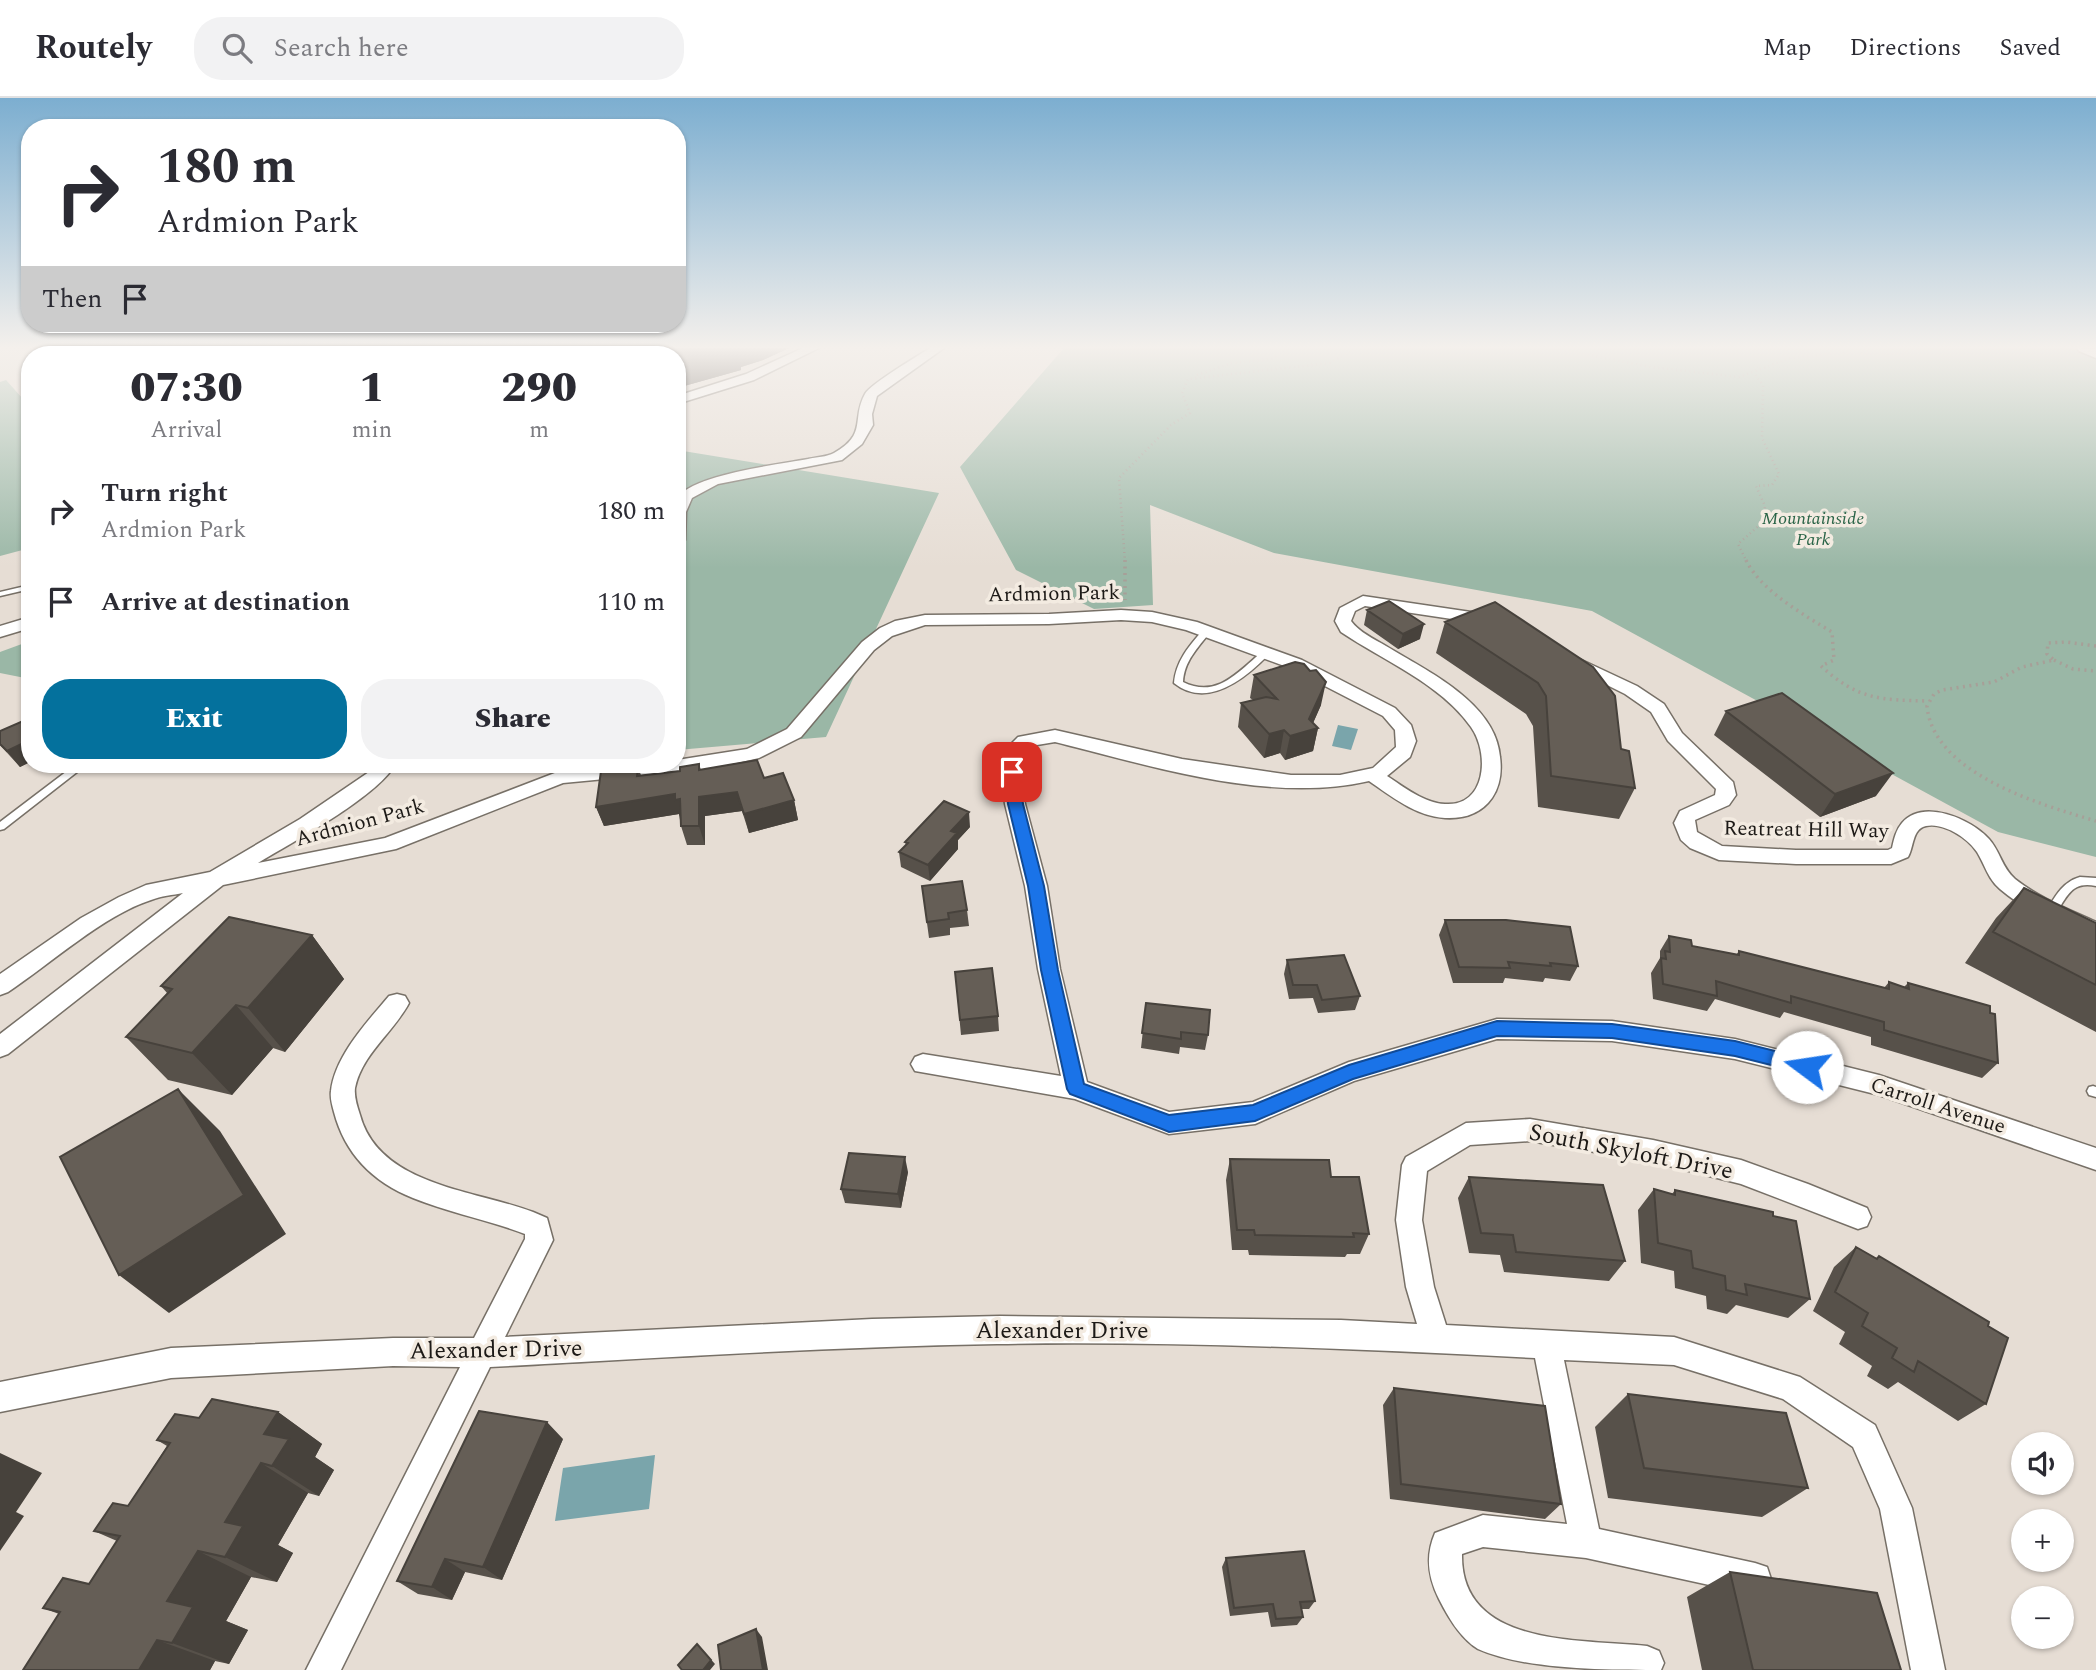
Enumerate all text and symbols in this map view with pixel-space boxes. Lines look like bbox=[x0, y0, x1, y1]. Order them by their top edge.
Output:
search box bbox=[194, 17, 684, 80]
text: Routely bbox=[35, 23, 152, 73]
text: Search here bbox=[274, 28, 409, 68]
icon: search bbox=[218, 29, 256, 67]
text: Map bbox=[1763, 30, 1811, 66]
text: Directions bbox=[1849, 30, 1961, 66]
text: Saved bbox=[1999, 30, 2061, 66]
text: 180 m bbox=[157, 130, 296, 205]
icon: right bbox=[42, 147, 133, 238]
text: Ardmion Park bbox=[157, 198, 359, 247]
text: Then bbox=[42, 279, 102, 319]
icon: arrive bbox=[116, 280, 154, 318]
text: 07:30 bbox=[130, 357, 243, 420]
text: 1 bbox=[359, 357, 385, 420]
text: 290 bbox=[501, 357, 577, 420]
text: Arrival bbox=[151, 413, 222, 448]
text: min bbox=[352, 413, 392, 448]
text: m bbox=[529, 413, 549, 448]
text: Turn right bbox=[101, 473, 228, 513]
text: 180 m bbox=[597, 491, 665, 531]
icon: right bbox=[42, 492, 80, 530]
park label: Mountainside Park bbox=[1762, 505, 1864, 553]
text: Ardmion Park bbox=[101, 513, 246, 548]
street label: Ardmion Park bbox=[987, 577, 1121, 611]
text: Arrive at destination bbox=[101, 582, 350, 622]
text: 110 m bbox=[597, 582, 665, 622]
icon: arrive bbox=[42, 583, 80, 621]
button: Exit bbox=[42, 679, 347, 759]
button: Share bbox=[361, 679, 665, 759]
pin bbox=[982, 742, 1042, 802]
icon: arrive bbox=[993, 753, 1031, 791]
street label: Ardmion Park bbox=[292, 790, 428, 856]
street label: Reatreat Hill Way bbox=[1723, 813, 1890, 847]
position arrow bbox=[1770, 1030, 1844, 1104]
street label: Carroll Avenue bbox=[1866, 1069, 2010, 1143]
street label: South Skyloft Drive bbox=[1526, 1115, 1736, 1189]
street label: Alexander Drive bbox=[975, 1313, 1149, 1349]
street label: Alexander Drive bbox=[409, 1330, 583, 1370]
map controls bbox=[2011, 1432, 2074, 1649]
button: sound bbox=[2011, 1432, 2074, 1495]
button: + bbox=[2011, 1509, 2074, 1572]
button: − bbox=[2011, 1586, 2074, 1649]

